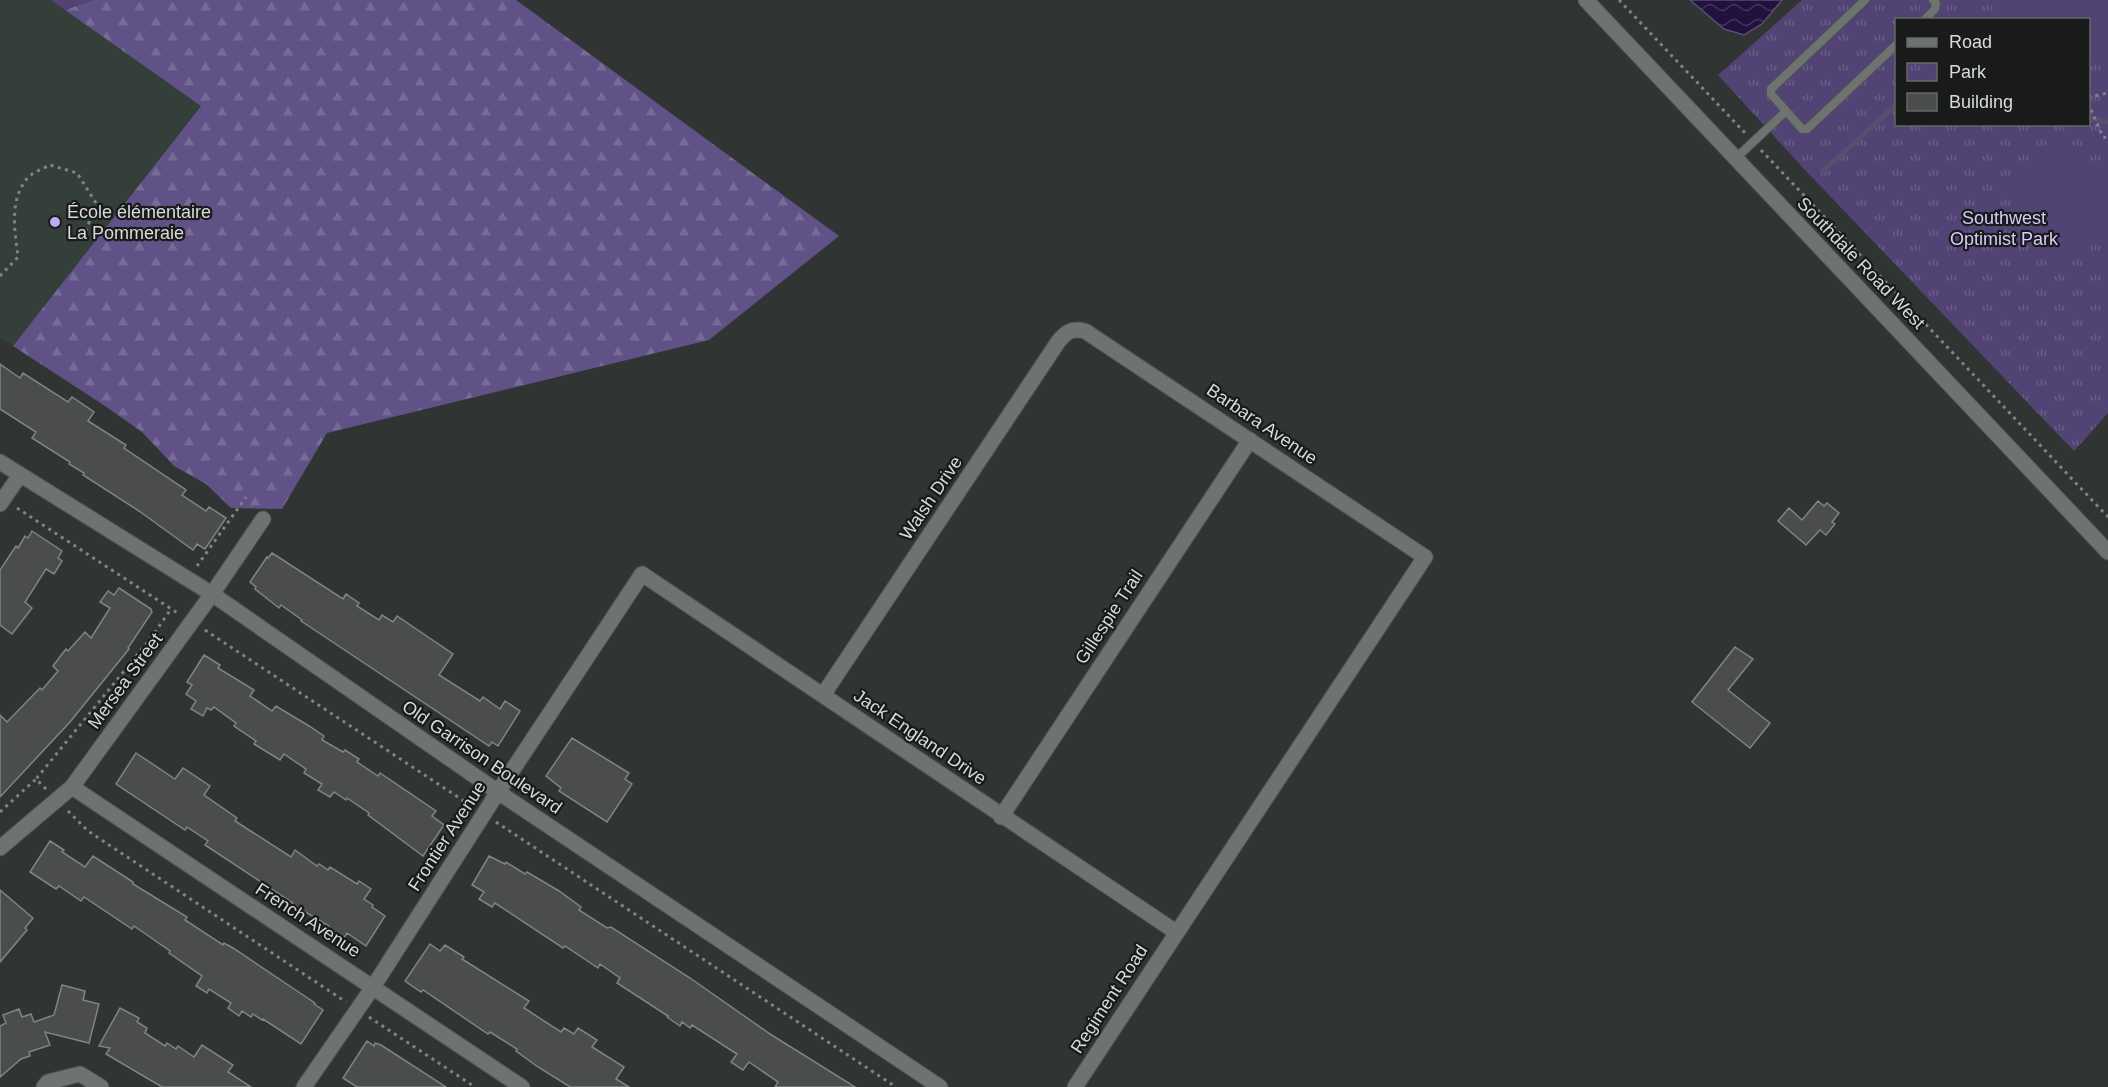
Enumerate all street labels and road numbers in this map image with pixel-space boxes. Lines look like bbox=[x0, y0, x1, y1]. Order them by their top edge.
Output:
street label: Southdale Road West bbox=[1793, 193, 1929, 333]
street label: Barbara Avenue bbox=[1203, 380, 1321, 468]
street label: Walsh Drive bbox=[896, 452, 966, 544]
street label: Gillespie Trail bbox=[1071, 566, 1147, 668]
street label: Mersea Street bbox=[84, 629, 166, 733]
street label: Jack England Drive bbox=[850, 685, 990, 789]
street label: Old Garrison Boulevard bbox=[398, 696, 566, 818]
street label: Frontier Avenue bbox=[404, 777, 490, 895]
street label: French Avenue bbox=[252, 879, 364, 961]
street label: Regiment Road bbox=[1067, 941, 1151, 1057]

